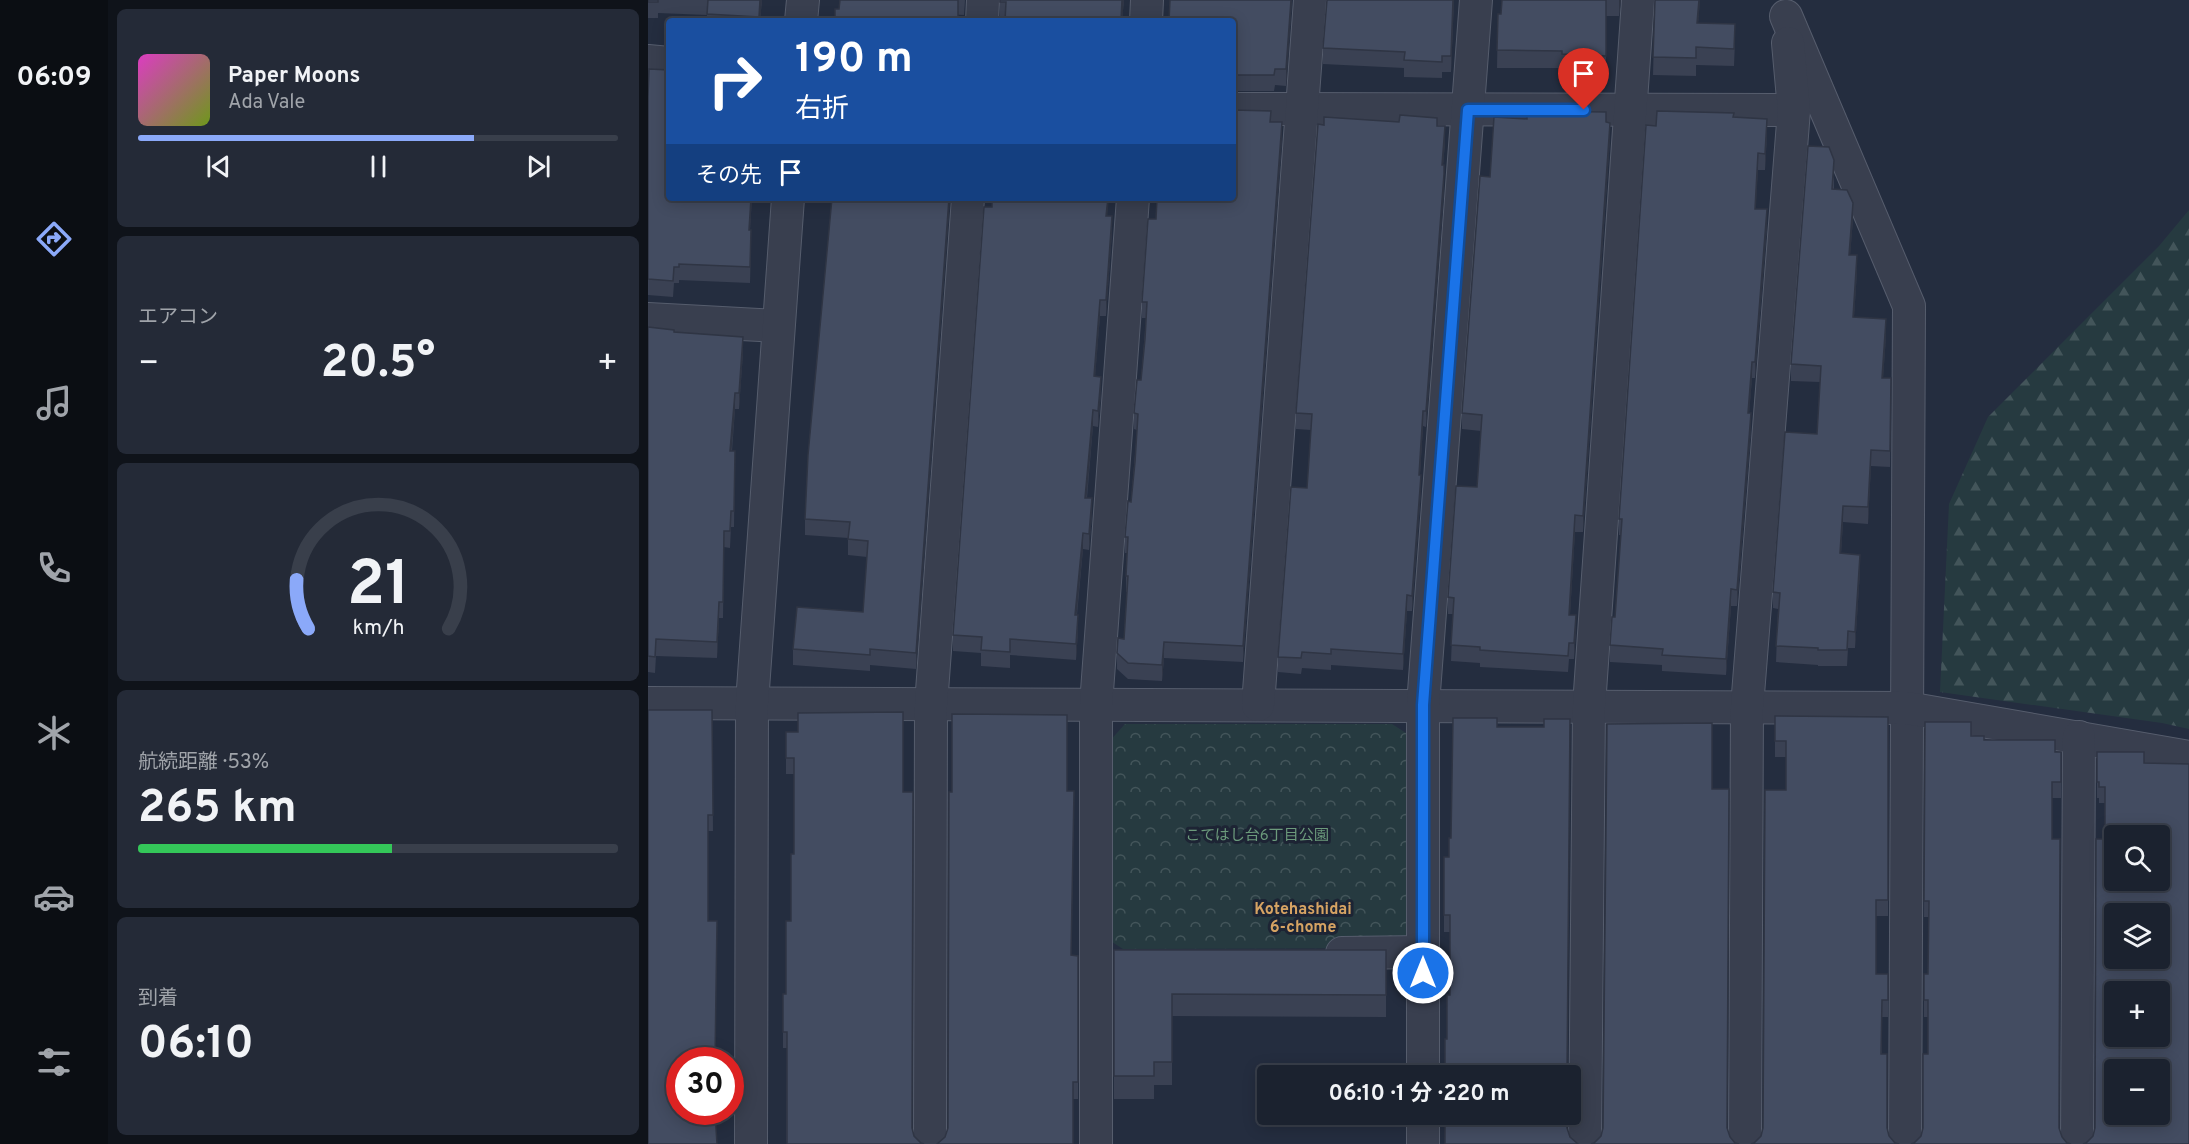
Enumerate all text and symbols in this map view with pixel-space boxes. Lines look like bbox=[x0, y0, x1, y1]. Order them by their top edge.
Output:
text: 190 m bbox=[795, 34, 913, 87]
icon: right bbox=[696, 42, 774, 120]
pin bbox=[1558, 48, 1609, 110]
icon: arrive bbox=[1567, 57, 1600, 90]
text: 06:09 bbox=[16, 61, 92, 95]
text: Paper Moons bbox=[228, 63, 360, 90]
text: Ada Vale bbox=[228, 90, 305, 116]
text: 右折 bbox=[795, 93, 849, 127]
icon: previous bbox=[202, 150, 235, 183]
icon: pause bbox=[362, 150, 395, 183]
icon: next bbox=[522, 150, 555, 183]
icon: arrive bbox=[774, 156, 807, 189]
text: その先 bbox=[696, 163, 762, 190]
icon: directions bbox=[33, 218, 75, 260]
text: エアコン bbox=[138, 305, 218, 331]
text: 20.5° bbox=[321, 336, 435, 393]
text: − bbox=[138, 344, 159, 386]
text: + bbox=[597, 344, 618, 386]
icon: music bbox=[33, 382, 75, 424]
icon: phone bbox=[33, 547, 75, 589]
text: 21 bbox=[346, 548, 410, 627]
text: km/h bbox=[352, 615, 404, 642]
icon: climate bbox=[33, 712, 75, 754]
text: 航続距離 · 53% bbox=[138, 750, 269, 776]
text: 265 km bbox=[138, 781, 297, 838]
map controls bbox=[2104, 825, 2170, 1125]
button: search bbox=[2104, 825, 2170, 891]
park label: こてはし台6丁目公園 bbox=[1185, 827, 1329, 846]
icon: car bbox=[33, 876, 75, 918]
district label: Kotehashidai 6-chome bbox=[1254, 900, 1352, 938]
button: layers bbox=[2104, 903, 2170, 969]
position arrow bbox=[1391, 941, 1455, 1005]
button: + bbox=[2104, 981, 2170, 1047]
text: 到着 bbox=[138, 986, 178, 1012]
text: 06:10 bbox=[138, 1017, 254, 1074]
icon: filters bbox=[33, 1041, 75, 1083]
speed limit sign: 30 bbox=[666, 1047, 744, 1125]
button: − bbox=[2104, 1059, 2170, 1125]
text: 06:10 · 1 分 · 220 m bbox=[1328, 1081, 1510, 1108]

